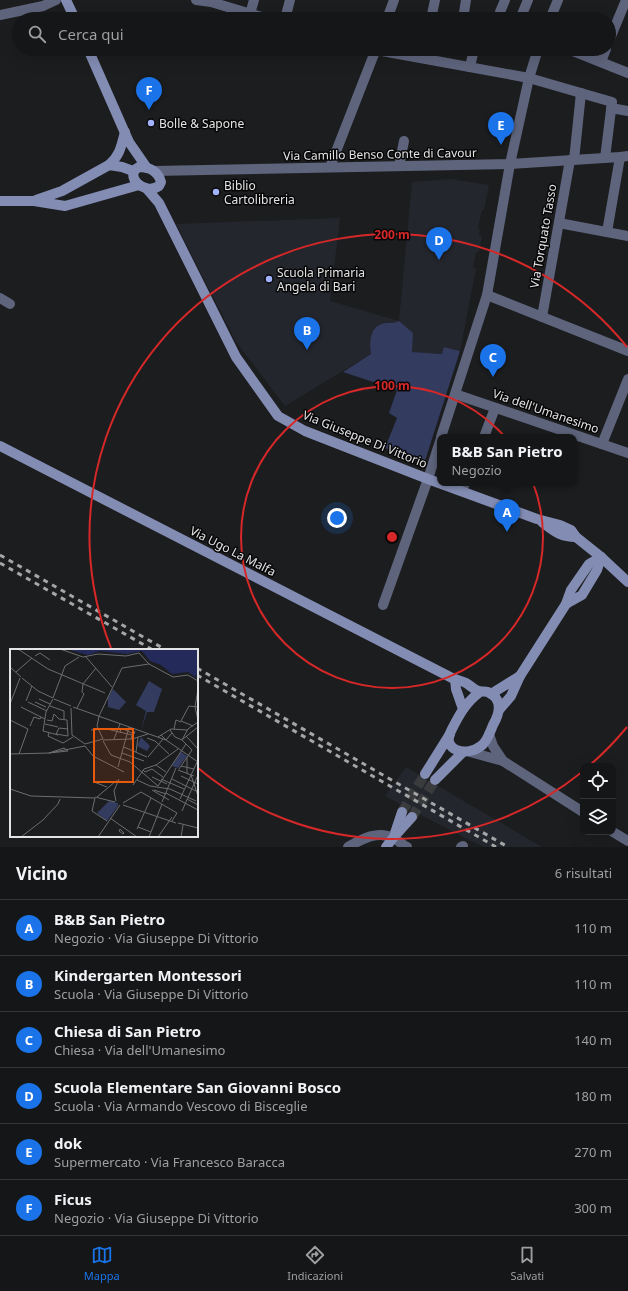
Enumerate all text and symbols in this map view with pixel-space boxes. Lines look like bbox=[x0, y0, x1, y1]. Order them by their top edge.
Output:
search box bbox=[12, 12, 616, 56]
icon: search bbox=[26, 23, 48, 45]
text: Cerca qui bbox=[58, 24, 124, 44]
pin: F bbox=[136, 77, 162, 110]
pin: E bbox=[488, 112, 514, 145]
place label: Bolle & Sapone bbox=[159, 115, 244, 132]
marker: Bolle & Sapone bbox=[146, 118, 156, 128]
street label: Via Camillo Benso Conte di Cavour bbox=[283, 144, 477, 164]
place label: Biblio Cartolibreria bbox=[224, 177, 295, 208]
street label: Via Torquato Tasso bbox=[525, 183, 561, 289]
marker: Biblio Cartolibreria bbox=[211, 187, 221, 197]
text: 200 m bbox=[374, 226, 410, 243]
pin: D bbox=[426, 227, 452, 260]
place label: Scuola Primaria Angela di Bari bbox=[277, 264, 365, 295]
marker: Scuola Primaria Angela di Bari bbox=[264, 274, 274, 284]
pin: B bbox=[294, 317, 320, 350]
pin: C bbox=[480, 344, 506, 377]
text: 100 m bbox=[374, 377, 410, 394]
street label: Via dell'Umanesimo bbox=[491, 385, 601, 437]
street label: Via Giuseppe Di Vittorio bbox=[300, 406, 430, 472]
popup bbox=[437, 434, 577, 486]
text: B&B San Pietro bbox=[451, 441, 563, 461]
text: Negozio bbox=[451, 461, 502, 479]
pin: A bbox=[494, 499, 520, 532]
your location bbox=[327, 508, 347, 528]
street label: Via Ugo La Malfa bbox=[187, 522, 279, 580]
centre of rings bbox=[385, 530, 399, 544]
inset map bbox=[10, 649, 198, 837]
map controls bbox=[580, 763, 616, 835]
button: locate bbox=[580, 763, 616, 799]
button: layers bbox=[580, 799, 616, 835]
text: Vicino bbox=[16, 862, 68, 885]
text: 6 risultati bbox=[555, 864, 612, 882]
text: B&B San Pietro bbox=[54, 909, 165, 929]
text: A bbox=[25, 919, 34, 937]
text: 110 m bbox=[574, 919, 612, 937]
text: Negozio · Via Giuseppe Di Vittorio bbox=[54, 929, 259, 947]
text: Kindergarten Montessori bbox=[54, 965, 242, 985]
text: B bbox=[25, 975, 33, 993]
text: 110 m bbox=[574, 975, 612, 993]
text: Scuola · Via Giuseppe Di Vittorio bbox=[54, 985, 248, 1003]
text: Chiesa di San Pietro bbox=[54, 1021, 201, 1041]
text: C bbox=[25, 1031, 33, 1049]
text: 140 m bbox=[574, 1031, 612, 1049]
text: Chiesa · Via dell'Umanesimo bbox=[54, 1041, 225, 1059]
text: Scuola Elementare San Giovanni Bosco bbox=[54, 1077, 341, 1097]
text: D bbox=[24, 1087, 34, 1105]
text: 180 m bbox=[574, 1087, 612, 1105]
text: Scuola · Via Armando Vescovo di Bisceglie bbox=[54, 1097, 308, 1115]
text: dok bbox=[54, 1133, 82, 1153]
text: E bbox=[25, 1143, 33, 1161]
text: 270 m bbox=[574, 1143, 612, 1161]
text: Supermercato · Via Francesco Baracca bbox=[54, 1153, 285, 1171]
text: Ficus bbox=[54, 1189, 92, 1209]
text: F bbox=[25, 1199, 33, 1217]
text: 300 m bbox=[574, 1199, 612, 1217]
text: Negozio · Via Giuseppe Di Vittorio bbox=[54, 1209, 259, 1227]
tab: Mappa bbox=[84, 1244, 120, 1283]
tab: Indicazioni bbox=[287, 1244, 343, 1283]
tab: Salvati bbox=[511, 1244, 544, 1283]

